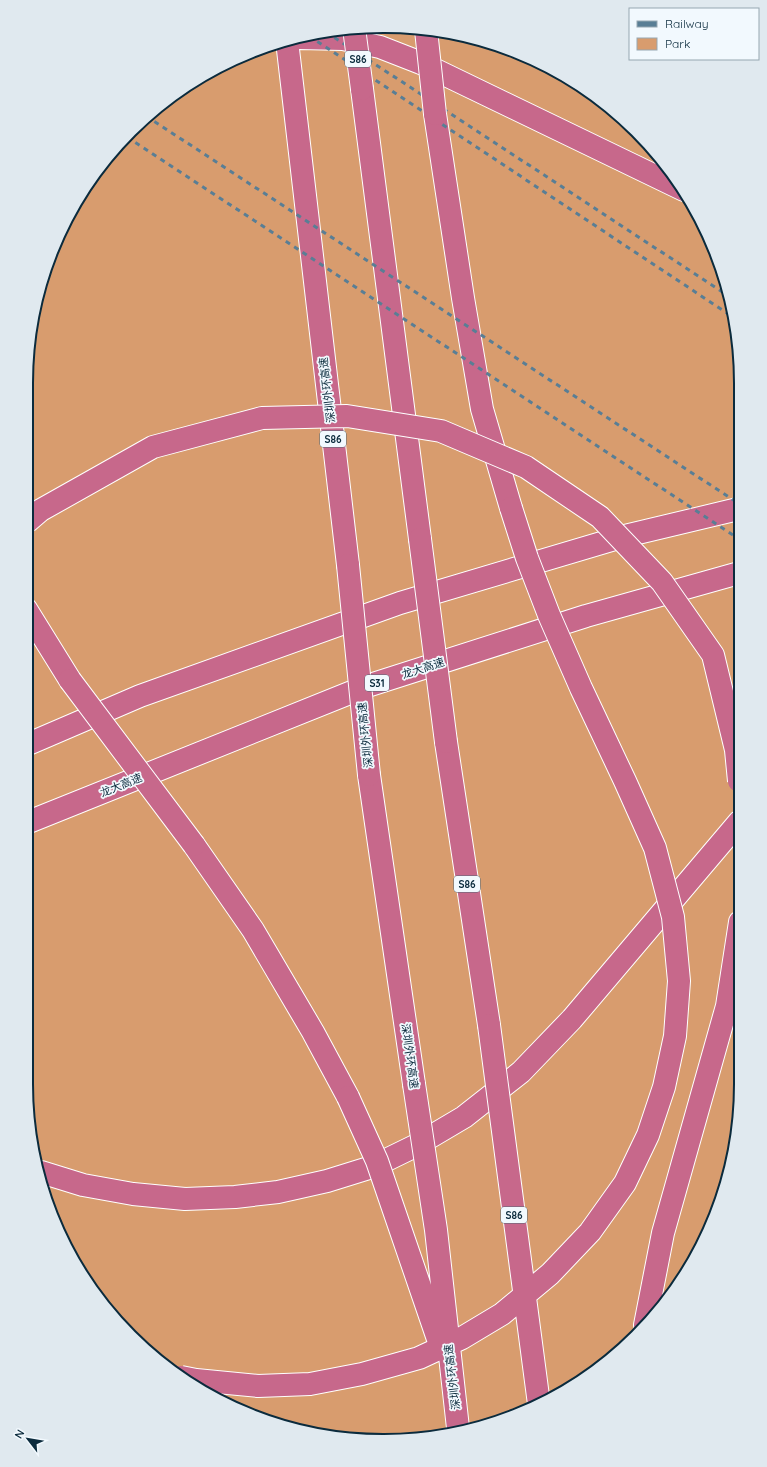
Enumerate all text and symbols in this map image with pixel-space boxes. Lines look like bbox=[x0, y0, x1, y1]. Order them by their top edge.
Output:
legend bbox=[629, 8, 759, 60]
text: Railway bbox=[665, 16, 709, 31]
text: Park bbox=[665, 36, 690, 51]
road number: S86 bbox=[345, 51, 371, 67]
street label: 深圳外环高速 bbox=[316, 356, 338, 424]
road number: S86 bbox=[320, 431, 346, 447]
street label: 龙大高速 bbox=[400, 655, 446, 681]
road number: S31 bbox=[365, 675, 389, 691]
street label: 深圳外环高速 bbox=[355, 701, 375, 769]
street label: 龙大高速 bbox=[98, 770, 144, 800]
road number: S86 bbox=[454, 876, 480, 892]
street label: 深圳外环高速 bbox=[398, 1022, 422, 1090]
road number: S86 bbox=[501, 1207, 527, 1223]
street label: 深圳外环高速 bbox=[441, 1343, 463, 1411]
north arrow bbox=[8, 1419, 48, 1459]
text: N bbox=[11, 1427, 28, 1441]

